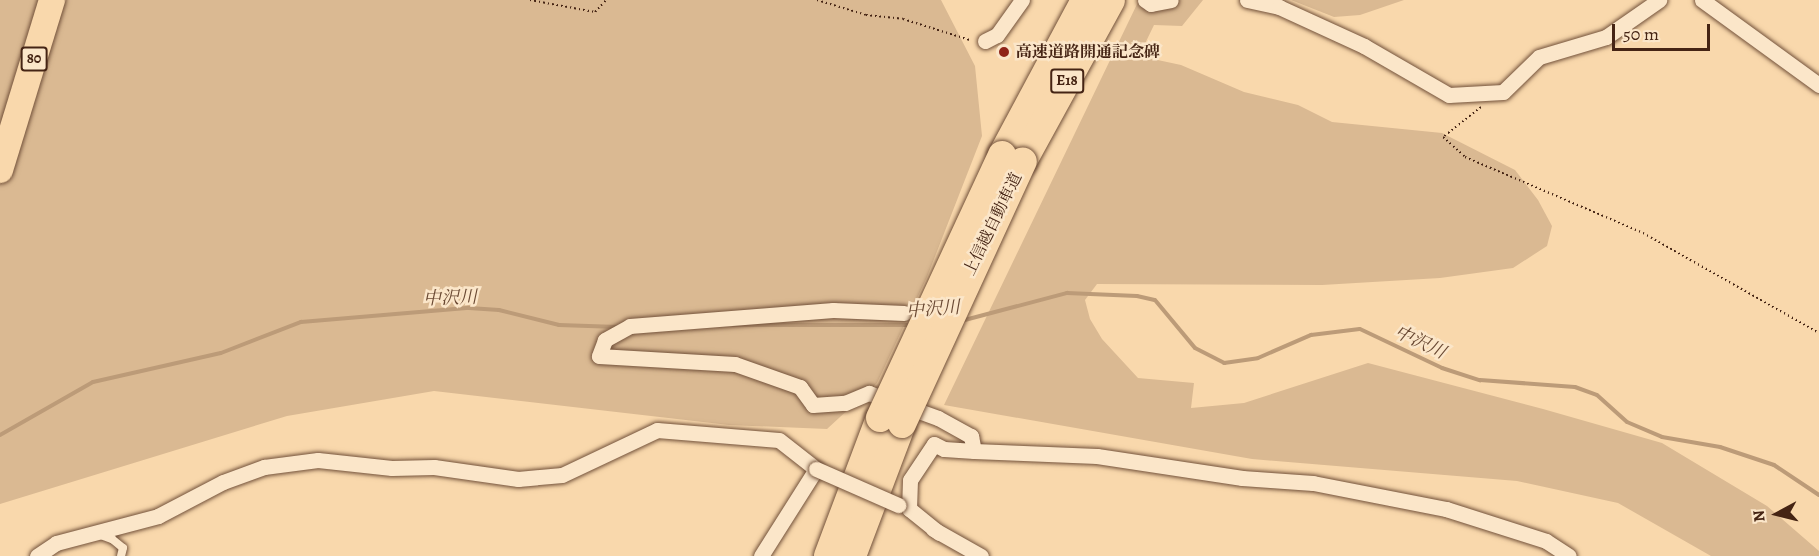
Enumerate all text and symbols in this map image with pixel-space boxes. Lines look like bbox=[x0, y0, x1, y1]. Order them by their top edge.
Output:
scale bar bbox=[1615, 12, 1712, 50]
text: 50 m bbox=[1623, 22, 1659, 46]
place label: 高速道路開通記念碑 bbox=[1016, 42, 1160, 62]
marker: 高速道路開通記念碑 bbox=[997, 45, 1011, 59]
road number: 80 bbox=[20, 47, 48, 71]
road number: E18 bbox=[1049, 69, 1085, 93]
street label: 上信越自動車道 bbox=[960, 169, 1026, 279]
water label: 中沢川 bbox=[423, 286, 477, 310]
water label: 中沢川 bbox=[905, 296, 961, 322]
water label: 中沢川 bbox=[1391, 321, 1449, 363]
north arrow bbox=[1747, 484, 1807, 544]
text: N bbox=[1748, 509, 1771, 523]

